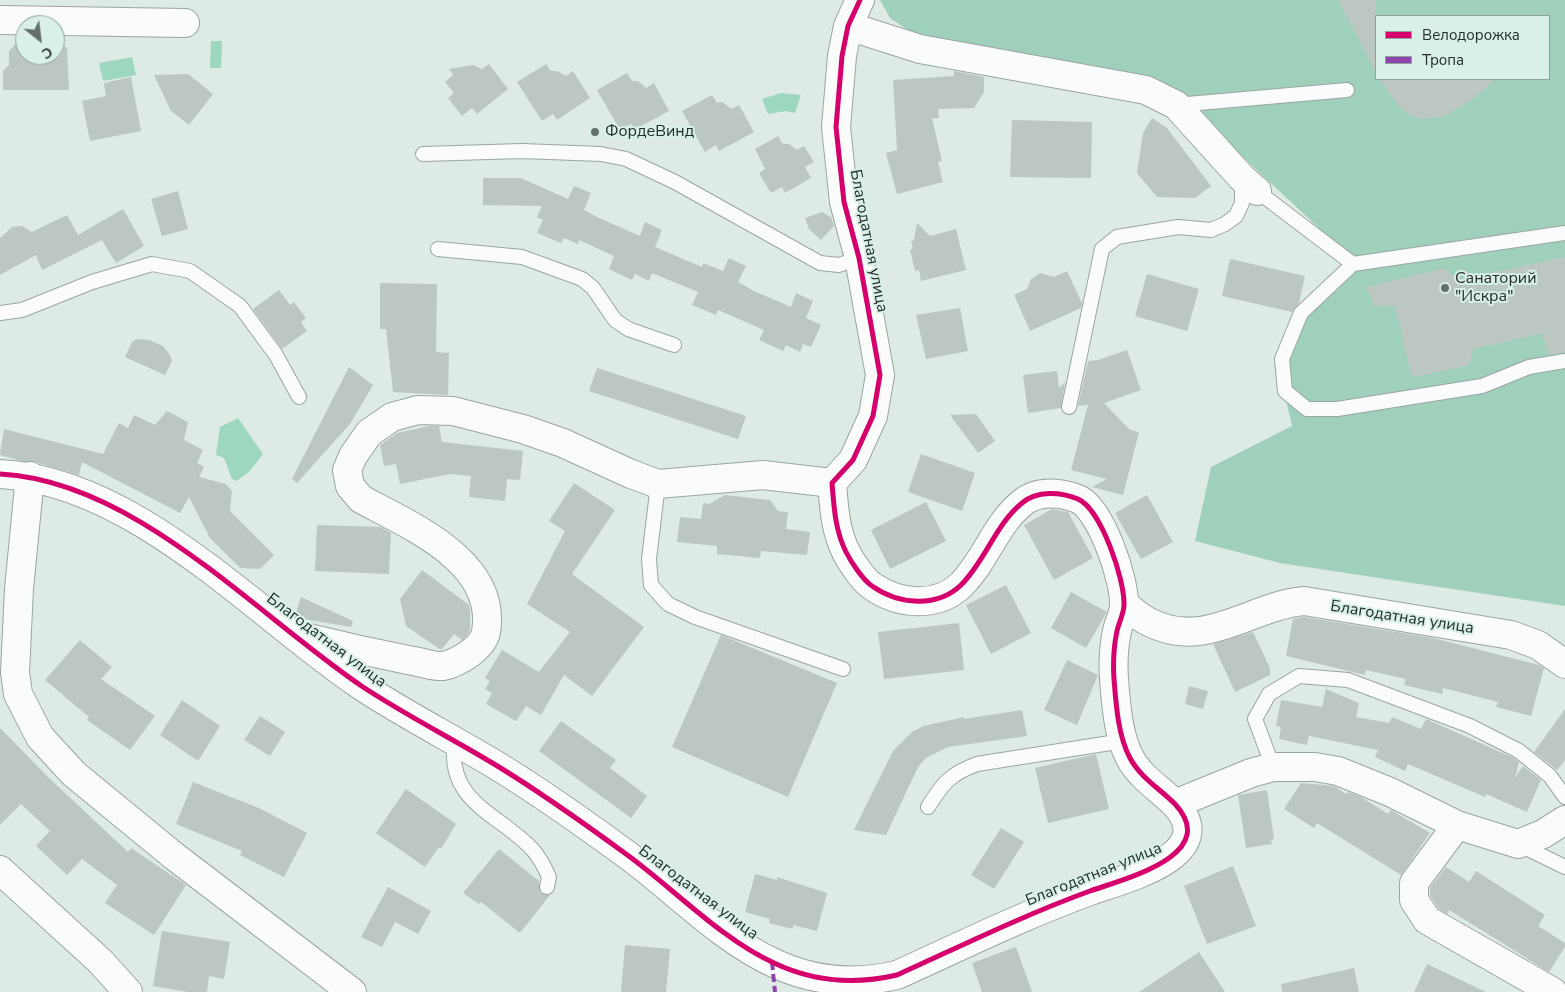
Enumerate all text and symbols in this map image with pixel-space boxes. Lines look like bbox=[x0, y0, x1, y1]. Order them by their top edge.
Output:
north arrow bbox=[15, 15, 65, 65]
legend bbox=[1375, 15, 1550, 80]
text: Велодорожка bbox=[1422, 25, 1520, 45]
text: С bbox=[38, 42, 56, 63]
text: Тропа bbox=[1422, 50, 1464, 70]
place label: ФордеВинд bbox=[605, 122, 694, 142]
marker: ФордеВинд bbox=[589, 126, 601, 138]
street label: Благодатная улица bbox=[845, 168, 891, 314]
place label: Санаторий "Искра" bbox=[1455, 269, 1537, 307]
marker: Санаторий "Искра" bbox=[1439, 282, 1451, 294]
street label: Благодатная улица bbox=[262, 590, 390, 692]
street label: Благодатная улица bbox=[1329, 597, 1475, 639]
street label: Благодатная улица bbox=[1023, 839, 1165, 911]
street label: Благодатная улица bbox=[634, 842, 762, 944]

